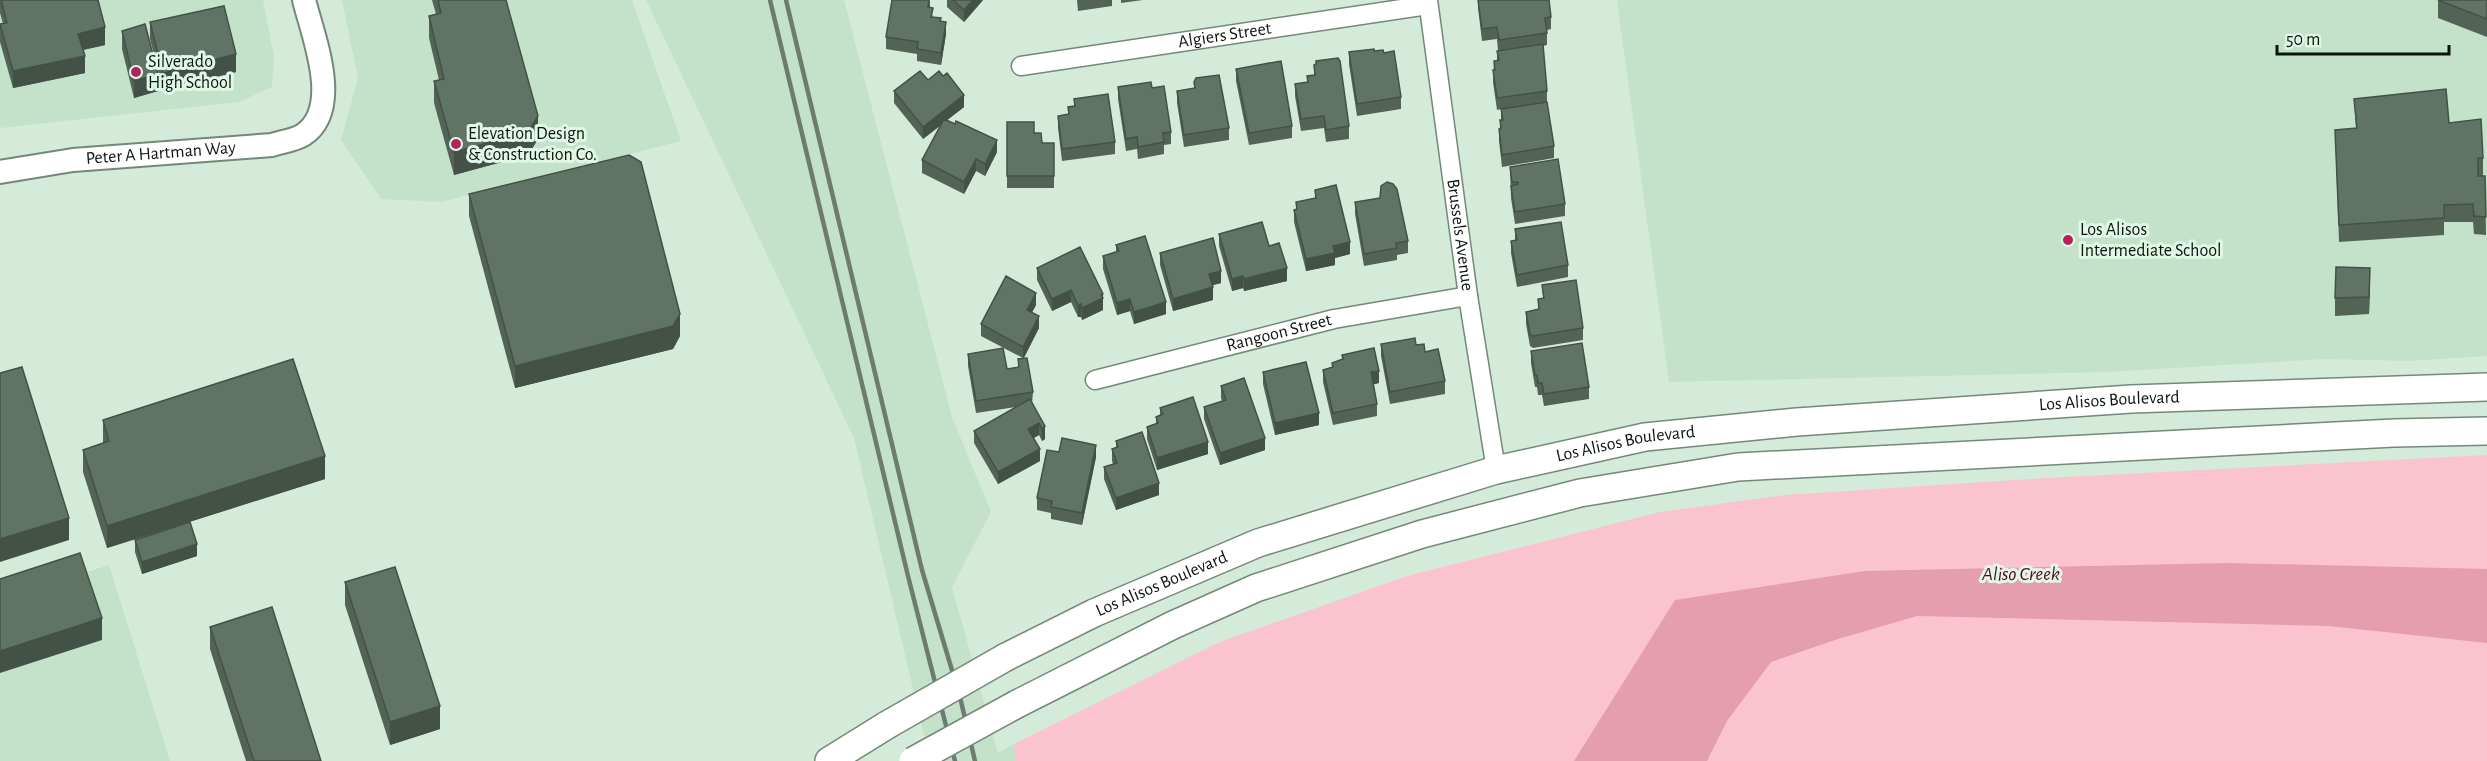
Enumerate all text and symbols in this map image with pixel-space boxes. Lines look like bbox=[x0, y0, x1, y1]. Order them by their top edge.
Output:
scale bar bbox=[2277, 18, 2450, 56]
street label: Algiers Street bbox=[1177, 20, 1273, 51]
text: 50 m bbox=[2286, 31, 2320, 49]
place label: Silverado High School bbox=[148, 53, 232, 92]
marker: Silverado High School bbox=[129, 65, 143, 79]
place label: Elevation Design & Construction Co. bbox=[468, 125, 597, 164]
marker: Elevation Design & Construction Co. bbox=[449, 137, 463, 151]
street label: Peter A Hartman Way bbox=[85, 139, 237, 168]
street label: Brussels Avenue bbox=[1443, 178, 1476, 292]
place label: Los Alisos Intermediate School bbox=[2080, 221, 2222, 260]
marker: Los Alisos Intermediate School bbox=[2061, 233, 2075, 247]
street label: Rangoon Street bbox=[1225, 311, 1334, 355]
street label: Los Alisos Boulevard bbox=[2038, 388, 2180, 414]
street label: Los Alisos Boulevard bbox=[1554, 423, 1696, 465]
street label: Los Alisos Boulevard bbox=[1093, 548, 1230, 620]
water label: Aliso Creek bbox=[1981, 564, 2060, 584]

